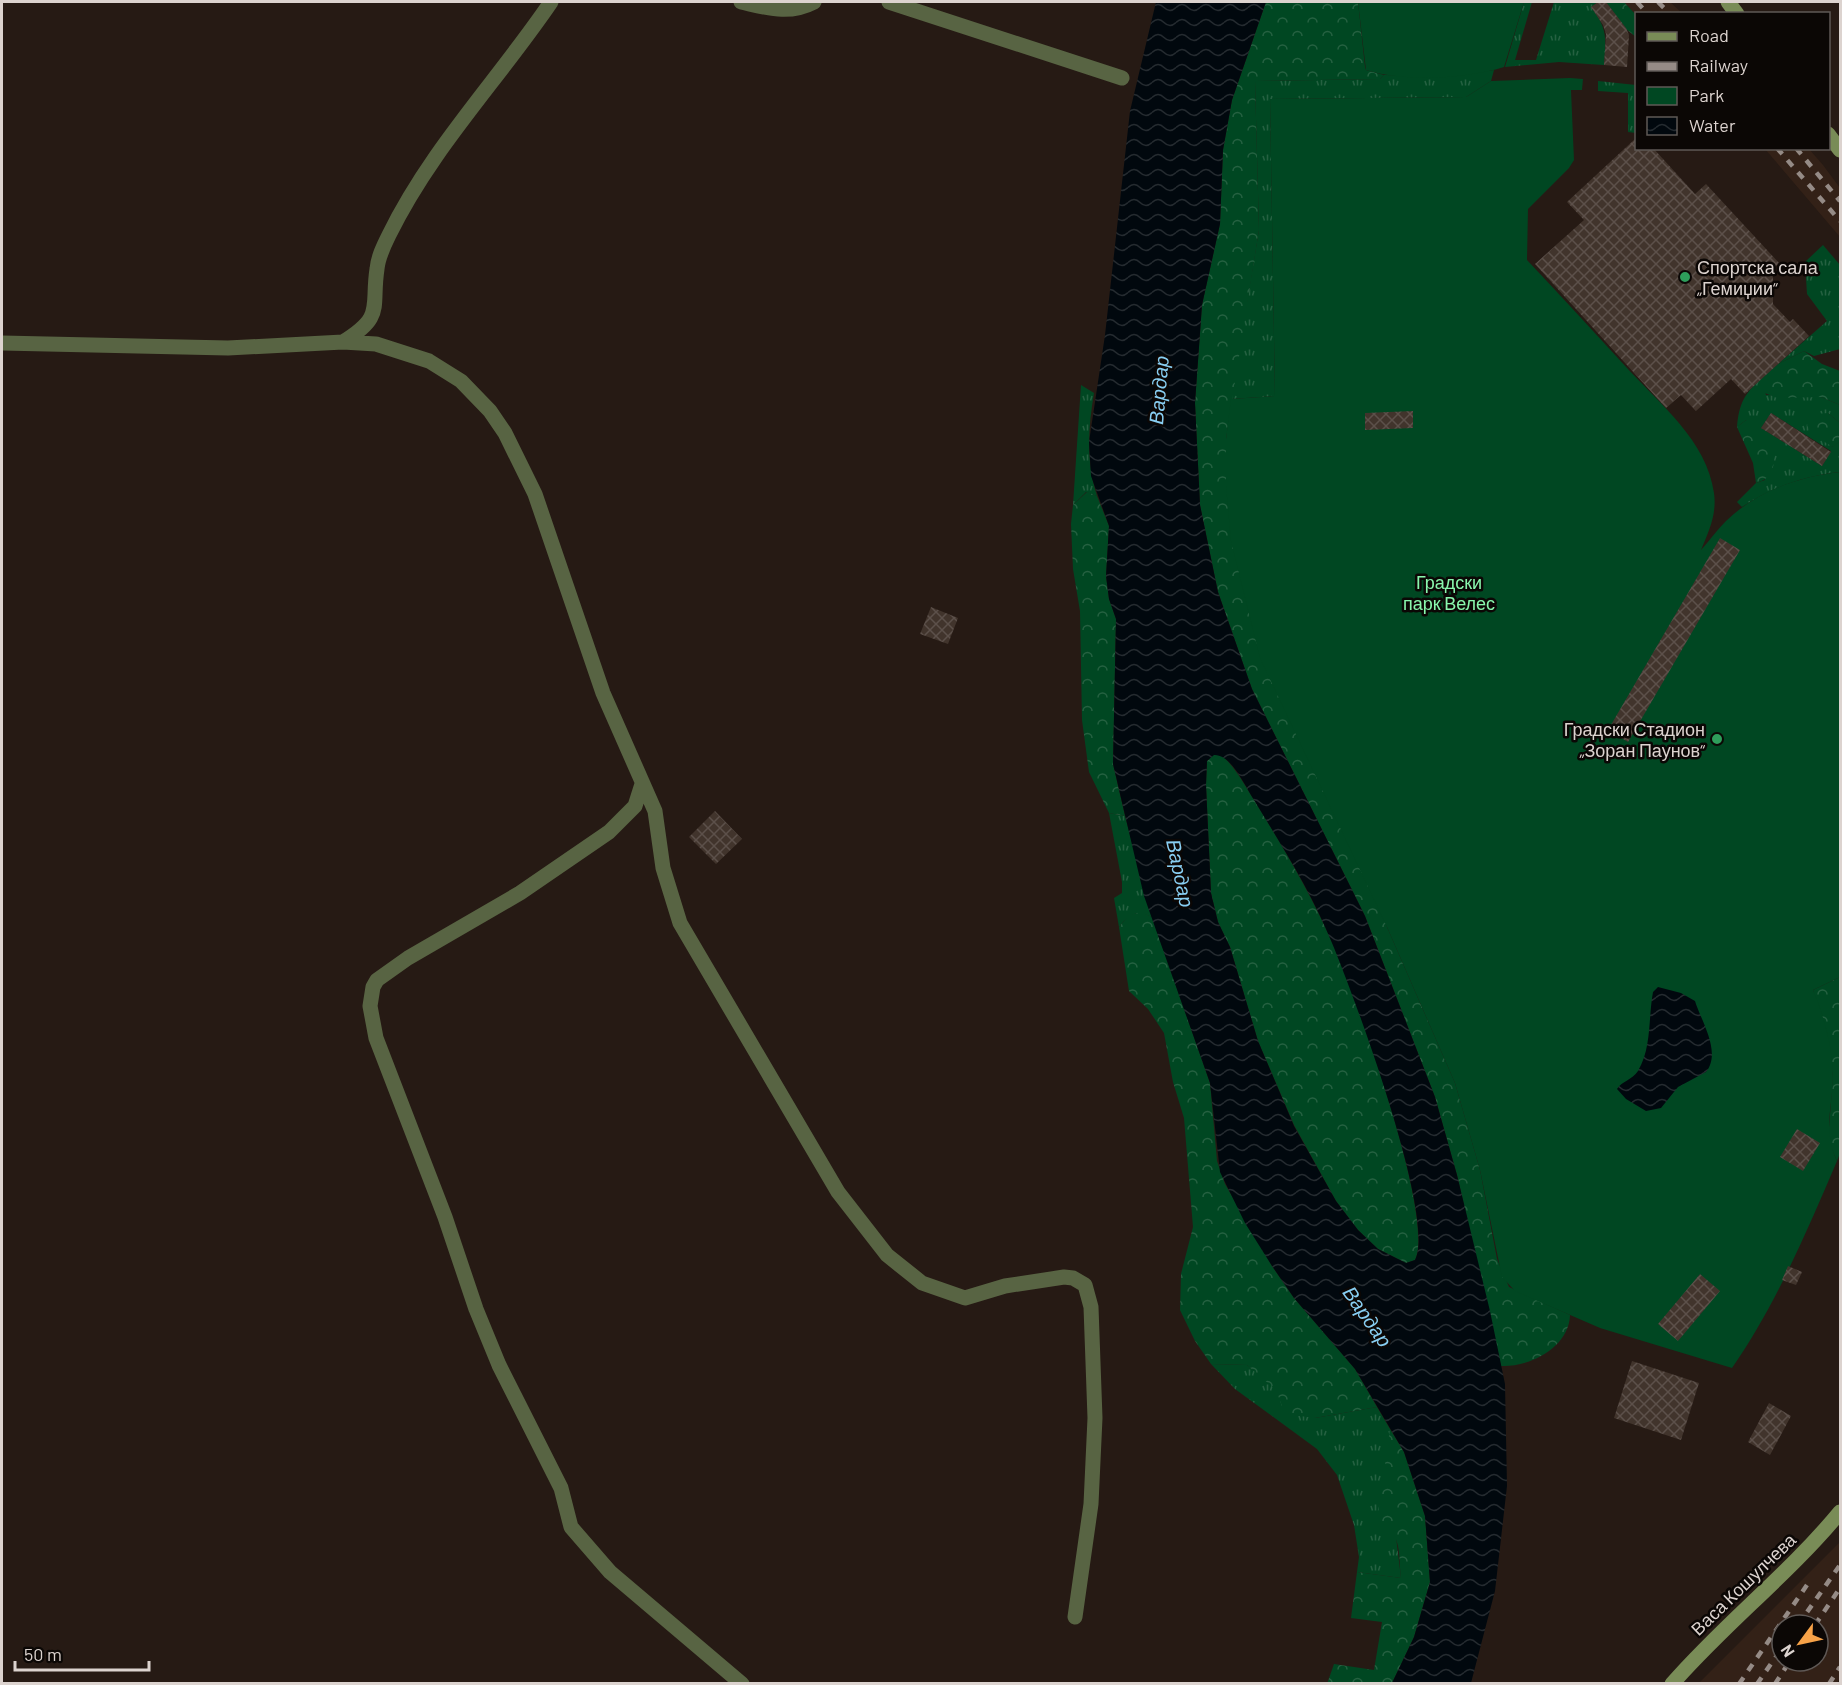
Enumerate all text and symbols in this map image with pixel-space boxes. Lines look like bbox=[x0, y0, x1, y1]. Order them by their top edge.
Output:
legend bbox=[1635, 12, 1830, 150]
text: Road bbox=[1689, 24, 1729, 46]
text: Railway bbox=[1689, 54, 1748, 76]
text: Park bbox=[1689, 84, 1724, 106]
text: Water bbox=[1689, 114, 1736, 136]
place label: Спортска сала „Гемиџии“ bbox=[1697, 256, 1819, 299]
marker: Спортска сала „Гемиџии“ bbox=[1678, 270, 1692, 284]
water label: Вардар bbox=[1143, 355, 1173, 425]
park label: Градски парк Велес bbox=[1403, 571, 1495, 614]
place label: Градски Стадион „Зоран Паунов“ bbox=[1564, 718, 1705, 761]
marker: Градски Стадион „Зоран Паунов“ bbox=[1710, 732, 1724, 746]
water label: Вардар bbox=[1162, 837, 1200, 909]
water label: Вардар bbox=[1338, 1281, 1398, 1351]
street label: Васа Кошулчева bbox=[1686, 1528, 1801, 1640]
north arrow bbox=[1770, 1613, 1830, 1673]
scale bar bbox=[15, 1634, 148, 1672]
text: N bbox=[1776, 1642, 1798, 1661]
text: 50 m bbox=[24, 1643, 62, 1665]

